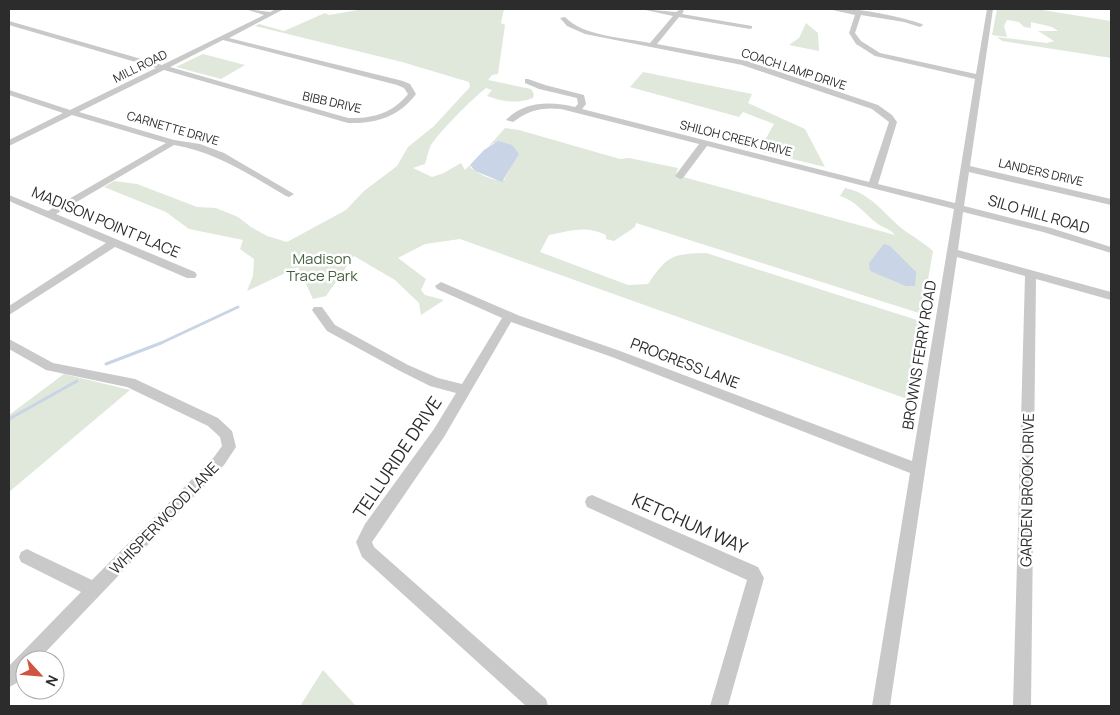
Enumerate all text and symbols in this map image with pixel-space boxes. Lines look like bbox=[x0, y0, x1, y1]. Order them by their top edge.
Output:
street label: COACH LAMP DRIVE bbox=[739, 44, 849, 94]
street label: MILL ROAD bbox=[110, 46, 170, 86]
street label: BIBB DRIVE bbox=[301, 87, 363, 117]
street label: CARNETTE DRIVE bbox=[125, 107, 221, 149]
street label: SHILOH CREEK DRIVE bbox=[678, 116, 794, 160]
street label: LANDERS DRIVE bbox=[997, 154, 1085, 190]
street label: MADISON POINT PLACE bbox=[29, 181, 183, 263]
street label: SILO HILL ROAD bbox=[986, 189, 1092, 239]
park label: Madison Trace Park bbox=[286, 248, 358, 286]
street label: BROWNS FERRY ROAD bbox=[897, 279, 941, 431]
street label: PROGRESS LANE bbox=[627, 333, 743, 393]
street label: TELLURIDE DRIVE bbox=[347, 391, 447, 523]
street label: GARDEN BROOK DRIVE bbox=[1015, 413, 1039, 567]
street label: WHISPERWOOD LANE bbox=[105, 457, 223, 579]
street label: KETCHUM WAY bbox=[628, 487, 752, 560]
north arrow bbox=[15, 650, 65, 700]
text: N bbox=[41, 672, 63, 690]

